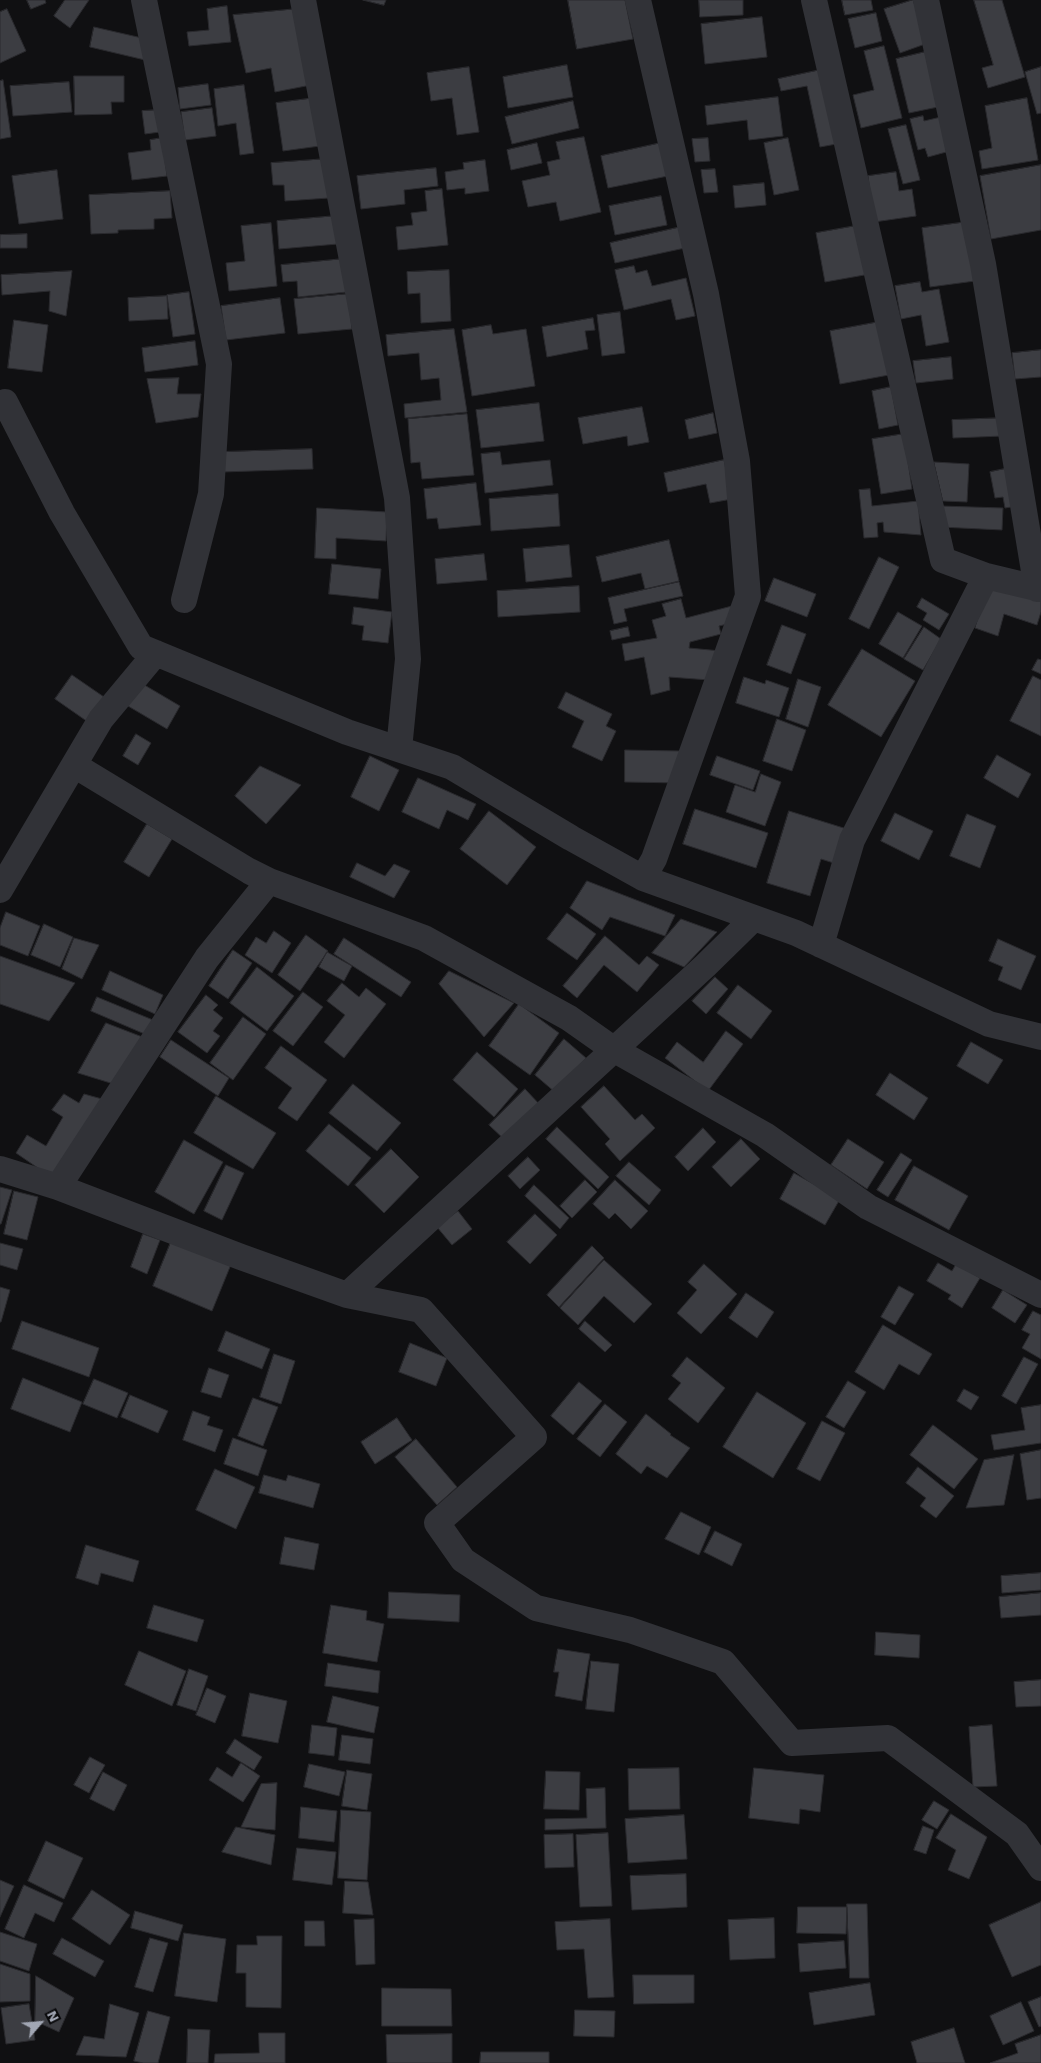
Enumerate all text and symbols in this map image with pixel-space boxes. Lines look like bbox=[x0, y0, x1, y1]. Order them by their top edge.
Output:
north arrow bbox=[15, 1998, 65, 2048]
text: N bbox=[44, 2008, 63, 2024]

